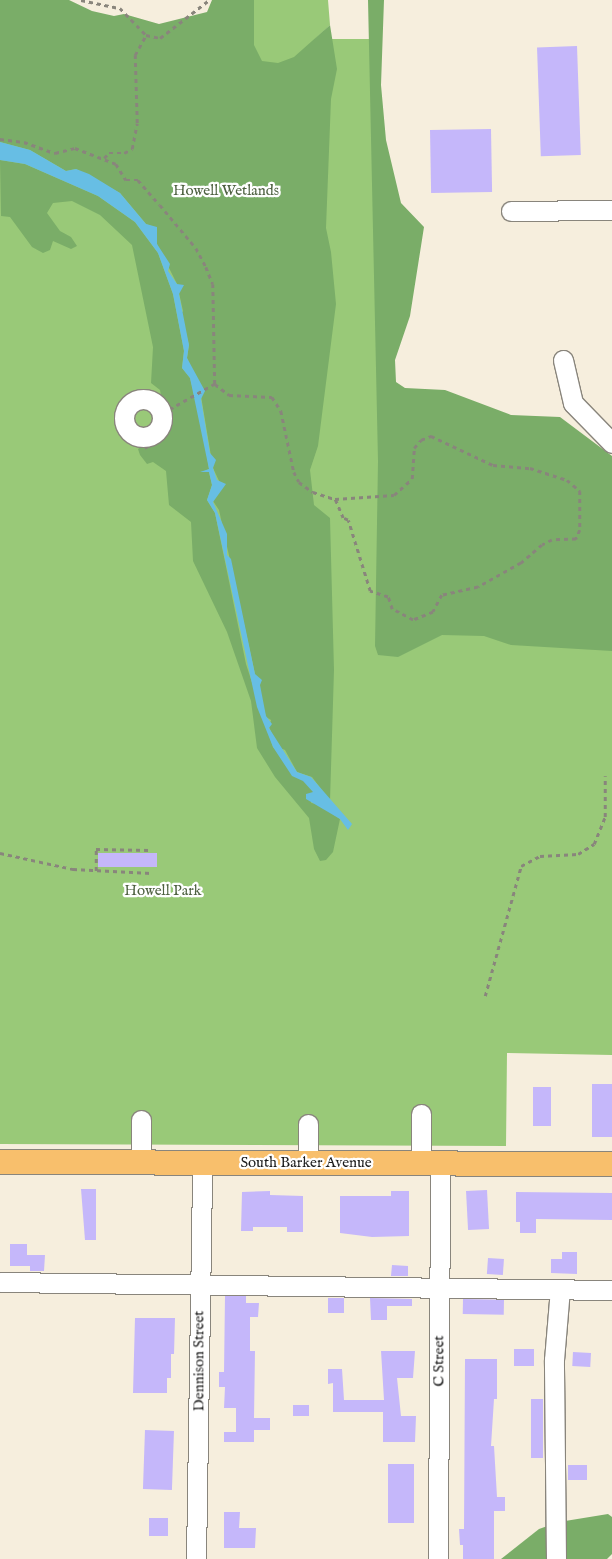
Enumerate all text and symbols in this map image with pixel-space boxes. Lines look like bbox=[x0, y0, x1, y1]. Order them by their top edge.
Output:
park label: Howell Wetlands bbox=[173, 182, 279, 200]
park label: Howell Park bbox=[124, 882, 202, 900]
street label: South Barker Avenue bbox=[240, 1154, 372, 1172]
street label: Dennison Street bbox=[190, 1311, 208, 1411]
street label: C Street bbox=[430, 1335, 448, 1387]

